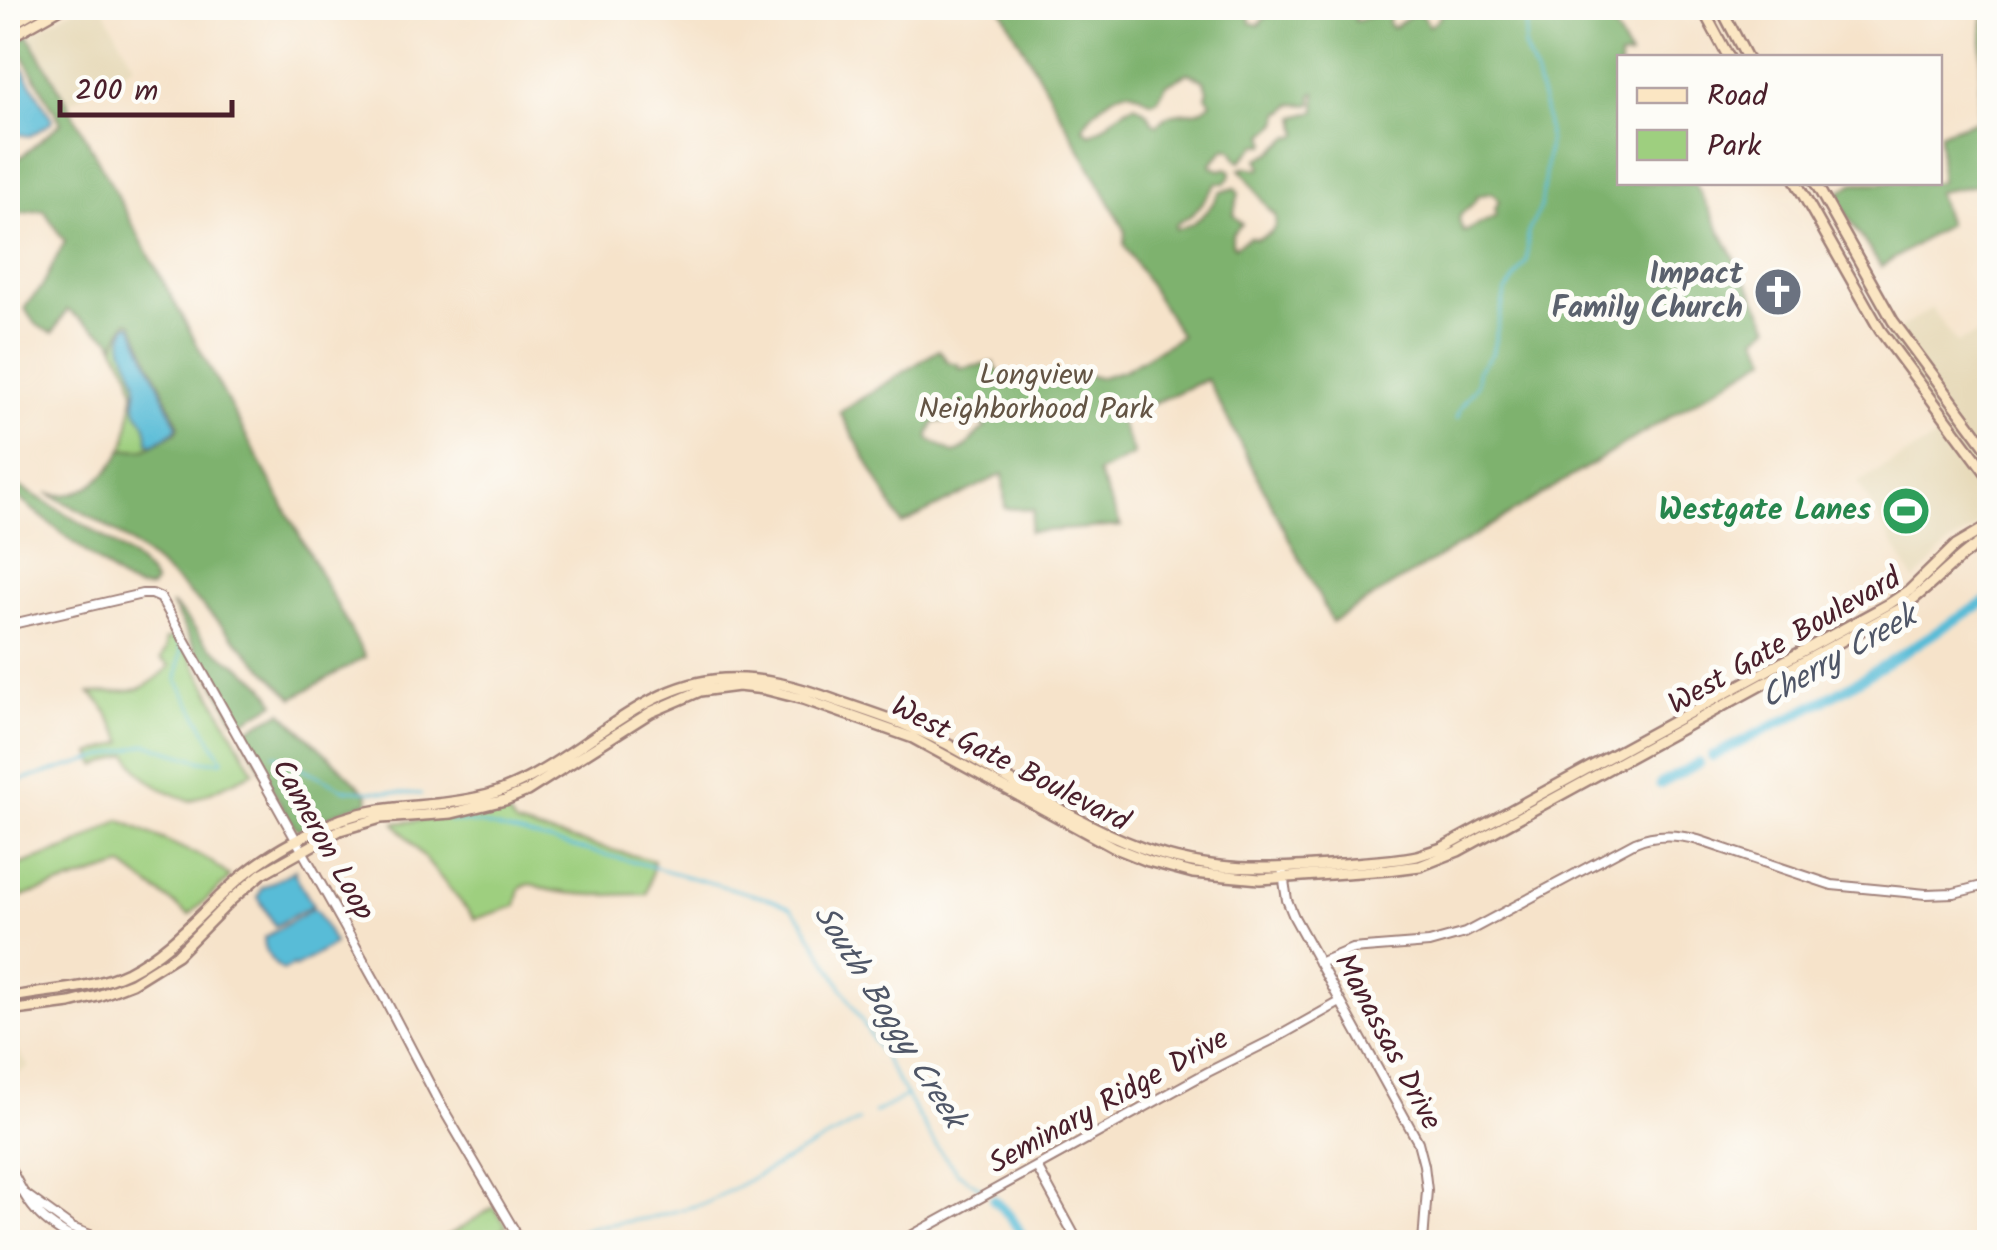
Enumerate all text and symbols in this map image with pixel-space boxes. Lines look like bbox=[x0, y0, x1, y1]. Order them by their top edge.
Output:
scale bar bbox=[60, 55, 232, 117]
legend bbox=[1617, 55, 1942, 185]
text: 200 m bbox=[75, 68, 158, 116]
text: Road bbox=[1707, 73, 1768, 121]
text: Park bbox=[1707, 123, 1762, 171]
place label: Impact Family Church bbox=[1552, 251, 1743, 333]
church icon: Impact Family Church bbox=[1752, 266, 1804, 318]
park label: Longview Neighborhood Park bbox=[918, 352, 1155, 434]
sports icon: Westgate Lanes bbox=[1880, 485, 1932, 537]
place label: Westgate Lanes bbox=[1659, 487, 1871, 535]
street label: West Gate Boulevard bbox=[1659, 555, 1912, 728]
water label: Cherry Creek bbox=[1751, 591, 1930, 723]
street label: West Gate Boulevard bbox=[882, 684, 1139, 846]
street label: Cameron Loop bbox=[258, 750, 386, 930]
water label: South Boggy Creek bbox=[799, 895, 980, 1142]
street label: Manassas Drive bbox=[1320, 945, 1454, 1139]
street label: Seminary Ridge Drive bbox=[980, 1016, 1238, 1188]

